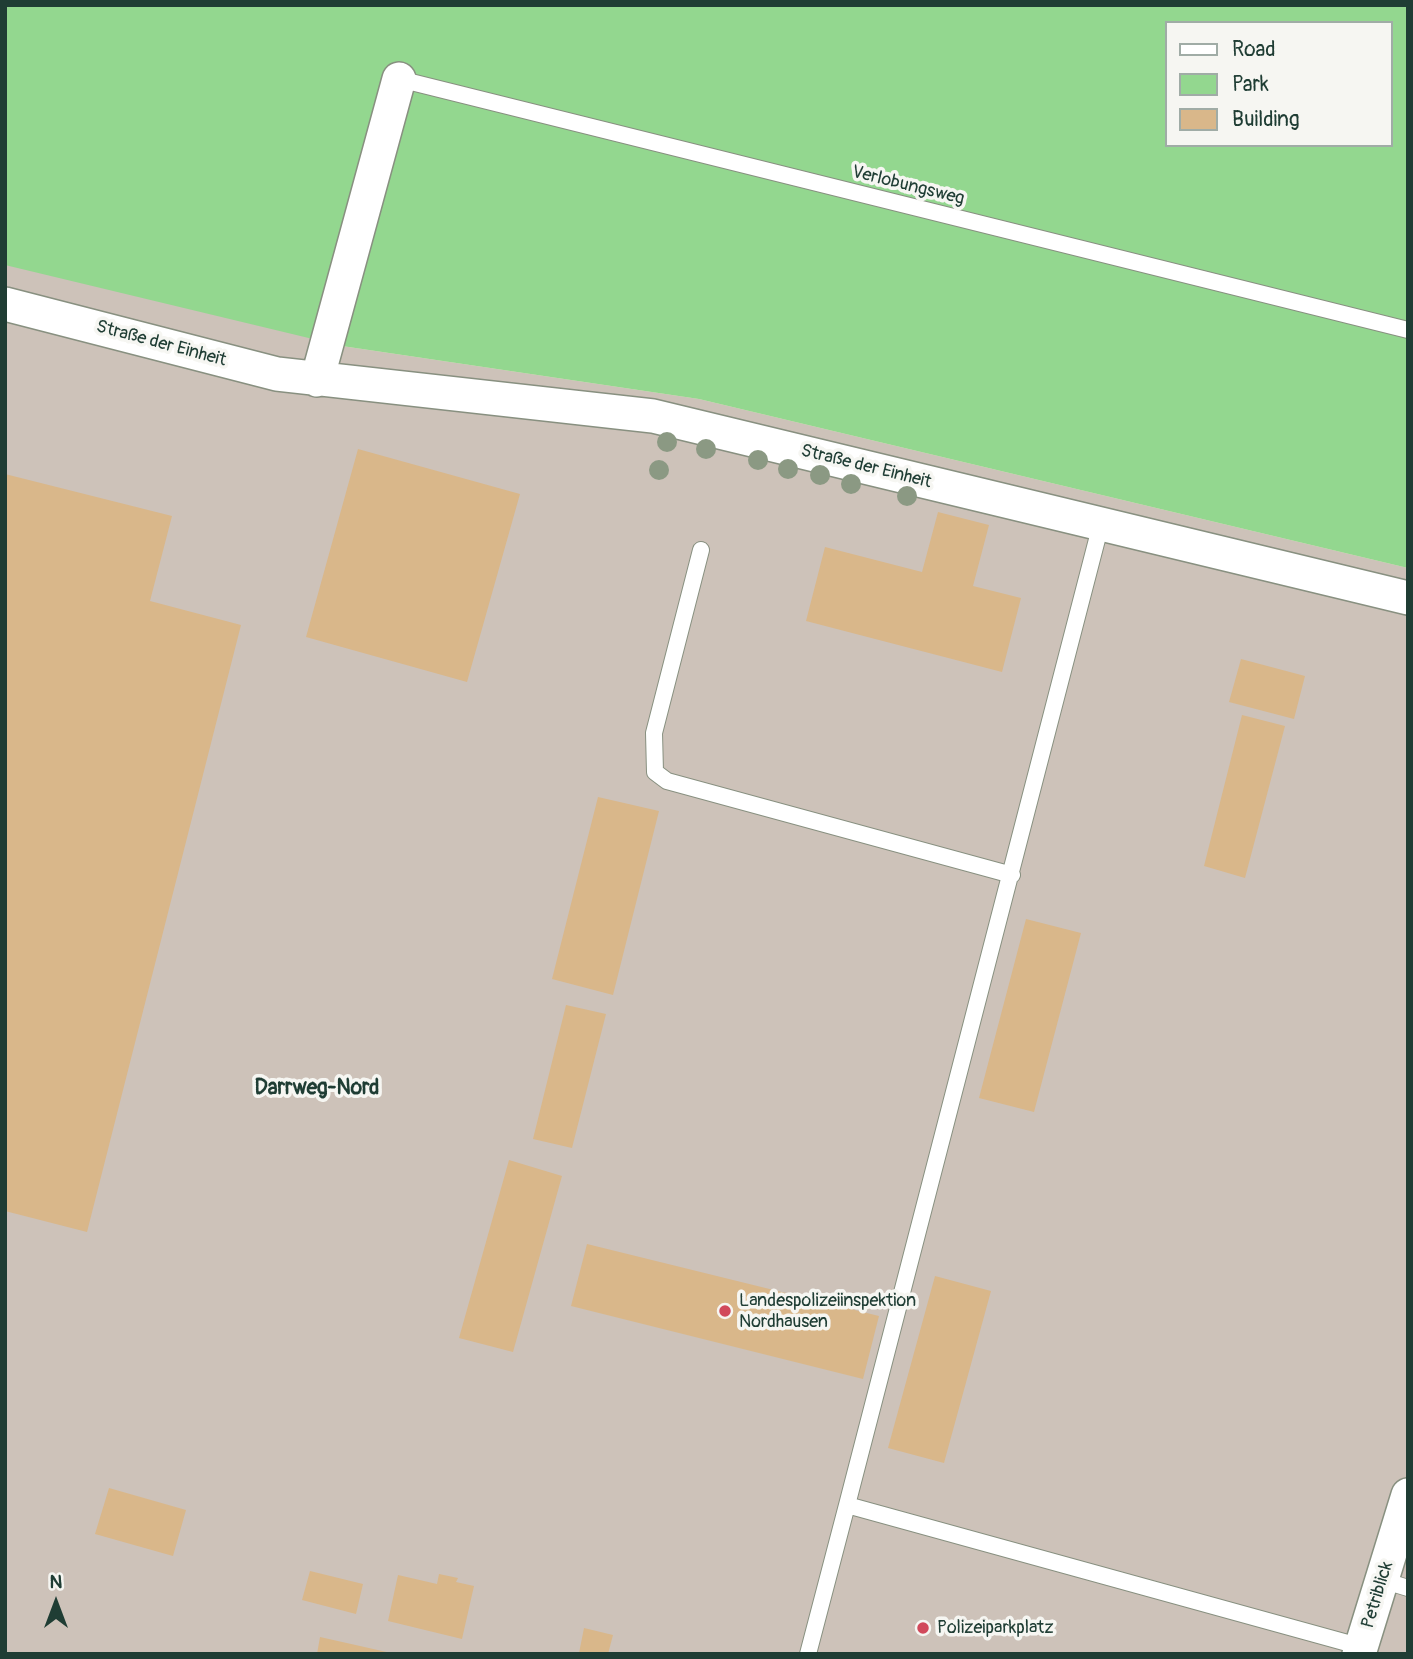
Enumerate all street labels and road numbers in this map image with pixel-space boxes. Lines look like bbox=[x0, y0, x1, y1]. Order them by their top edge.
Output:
street label: Verlobungsweg bbox=[849, 162, 967, 210]
street label: Straße der Einheit bbox=[94, 316, 228, 372]
street label: Straße der Einheit bbox=[799, 440, 933, 494]
street label: Petriblick bbox=[1358, 1559, 1398, 1631]

